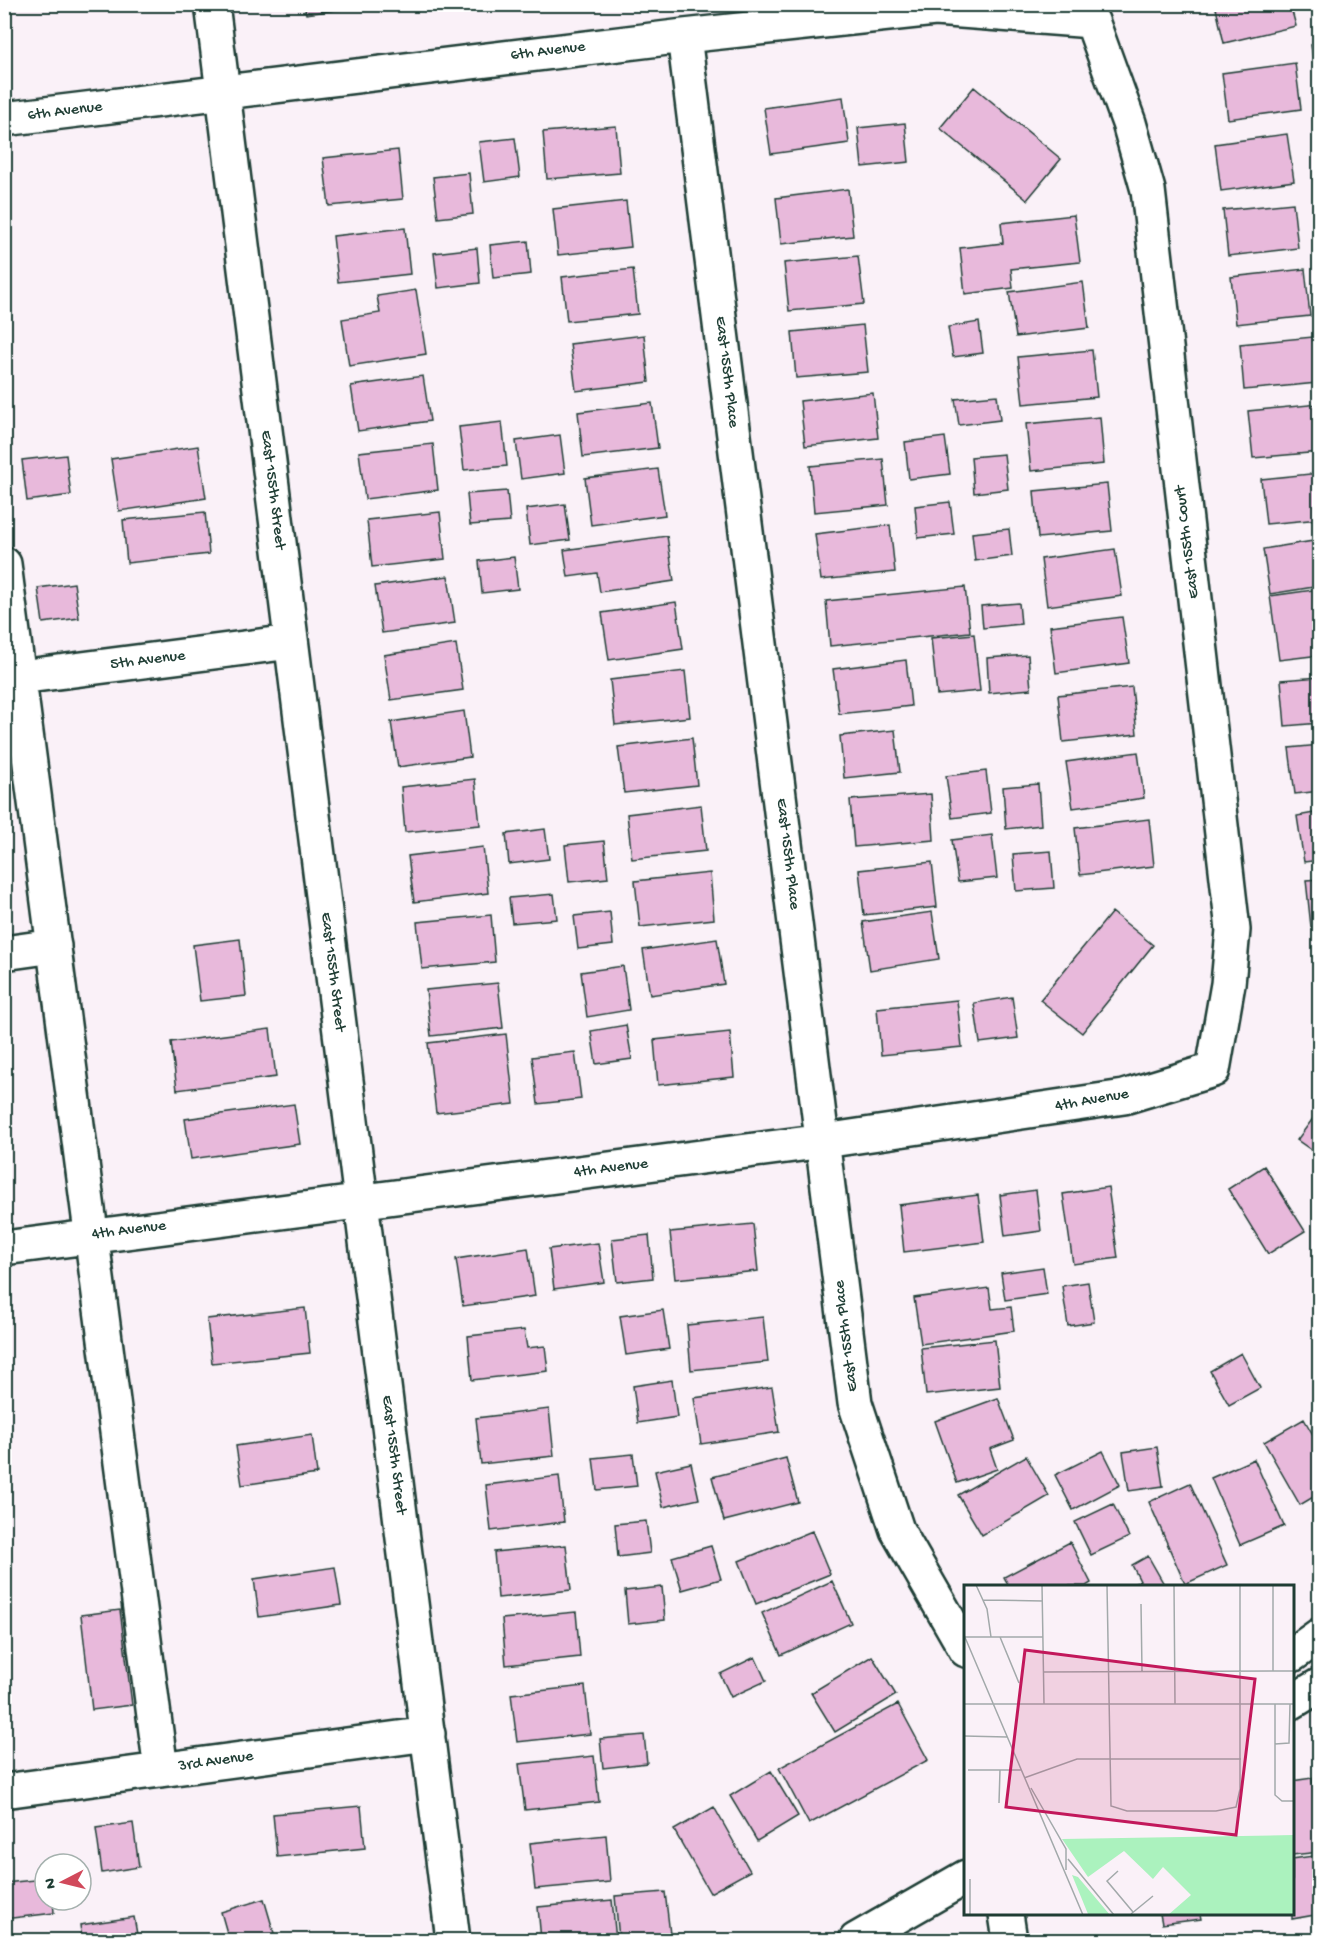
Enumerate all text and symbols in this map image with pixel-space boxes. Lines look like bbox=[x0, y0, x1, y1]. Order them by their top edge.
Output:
street label: 6th Avenue bbox=[510, 38, 587, 66]
street label: 6th Avenue bbox=[27, 98, 104, 126]
street label: East 155th Place bbox=[710, 315, 742, 430]
street label: East 155th Street bbox=[255, 429, 289, 552]
street label: East 155th Court bbox=[1171, 483, 1204, 600]
street label: 5th Avenue bbox=[109, 647, 187, 675]
street label: East 155th Place bbox=[771, 797, 803, 912]
street label: East 155th Street bbox=[315, 911, 349, 1034]
street label: 4th Avenue bbox=[1054, 1085, 1131, 1117]
street label: 4th Avenue bbox=[573, 1155, 650, 1183]
street label: 4th Avenue bbox=[91, 1217, 168, 1245]
street label: East 155th Place bbox=[831, 1278, 863, 1393]
street label: East 155th Street bbox=[376, 1394, 410, 1517]
inset map bbox=[964, 1585, 1294, 1915]
street label: 3rd Avenue bbox=[176, 1747, 255, 1777]
north arrow bbox=[33, 1852, 93, 1912]
text: N bbox=[41, 1877, 62, 1890]

